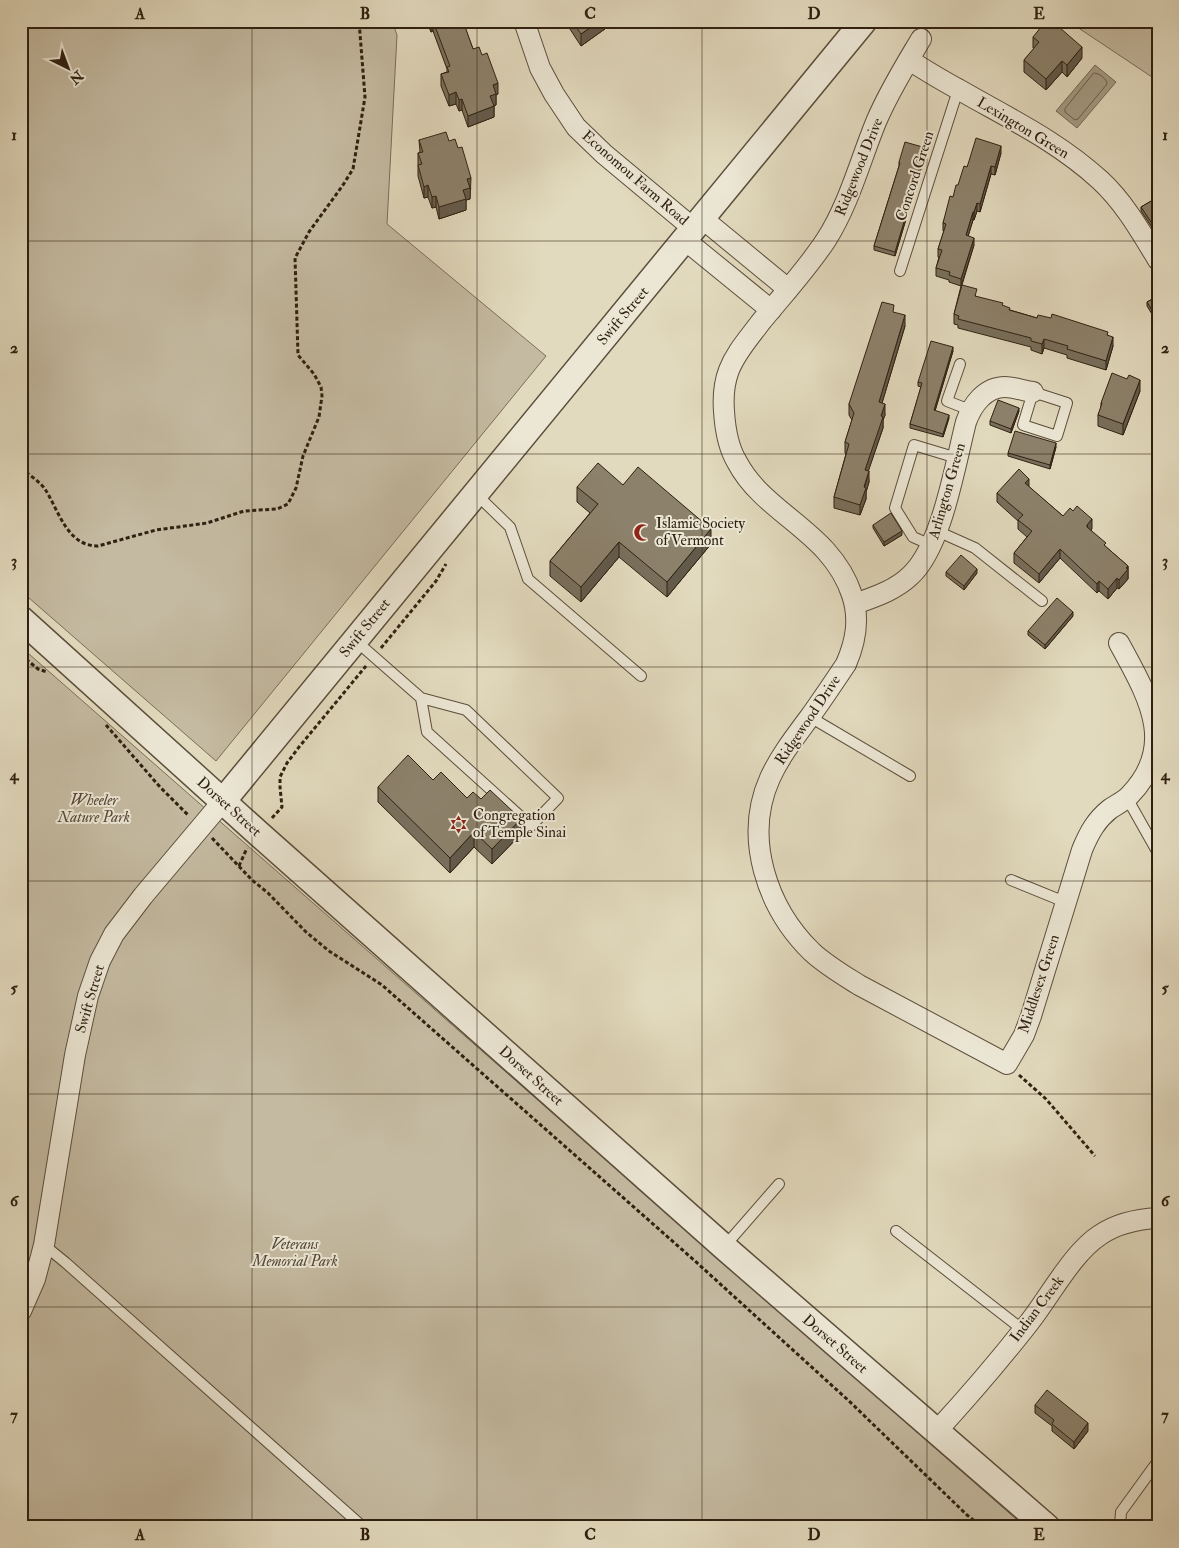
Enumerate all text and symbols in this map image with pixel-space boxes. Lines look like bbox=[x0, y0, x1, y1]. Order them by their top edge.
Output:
text: A bbox=[134, 4, 146, 24]
text: B bbox=[360, 4, 370, 24]
text: C bbox=[584, 4, 596, 24]
text: D bbox=[807, 4, 821, 24]
text: E bbox=[1033, 4, 1045, 24]
north arrow bbox=[42, 42, 92, 92]
text: N bbox=[66, 66, 87, 88]
street label: Lexington Green bbox=[973, 93, 1073, 163]
street label: Ridgewood Drive bbox=[831, 115, 887, 219]
text: 1 bbox=[11, 125, 17, 145]
text: 1 bbox=[1162, 125, 1168, 145]
street label: Economou Farm Road bbox=[578, 126, 693, 230]
street label: Concord Green bbox=[892, 128, 939, 223]
street label: Swift Street bbox=[593, 283, 653, 349]
text: 2 bbox=[10, 338, 18, 358]
text: 2 bbox=[1161, 338, 1169, 358]
street label: Arlington Green bbox=[924, 440, 970, 542]
place label: Islamic Society of Vermont bbox=[656, 514, 746, 550]
mosque icon: Islamic Society of Vermont bbox=[632, 522, 652, 542]
text: 3 bbox=[11, 551, 17, 571]
text: 3 bbox=[1162, 551, 1168, 571]
street label: Swift Street bbox=[335, 595, 395, 661]
street label: Ridgewood Drive bbox=[771, 671, 845, 769]
text: 4 bbox=[9, 765, 20, 785]
text: 4 bbox=[1160, 765, 1171, 785]
street label: Dorset Street bbox=[193, 773, 265, 841]
park label: Wheeler Nature Park bbox=[57, 791, 130, 827]
place label: Congregation of Temple Sinai bbox=[473, 806, 566, 843]
synagogue icon: Congregation of Temple Sinai bbox=[449, 814, 469, 834]
street label: Middlesex Green bbox=[1014, 932, 1064, 1036]
street label: Swift Street bbox=[71, 962, 109, 1035]
text: 5 bbox=[10, 978, 18, 998]
text: 5 bbox=[1161, 978, 1169, 998]
street label: Dorset Street bbox=[495, 1042, 567, 1110]
text: 6 bbox=[10, 1191, 20, 1211]
text: 6 bbox=[1161, 1191, 1171, 1211]
park label: Veterans Memorial Park bbox=[251, 1235, 338, 1271]
street label: Indian Creek bbox=[1006, 1272, 1068, 1346]
street label: Dorset Street bbox=[798, 1310, 872, 1378]
text: 7 bbox=[10, 1405, 18, 1425]
text: 7 bbox=[1161, 1405, 1169, 1425]
text: A bbox=[134, 1525, 146, 1545]
text: B bbox=[360, 1525, 370, 1545]
text: C bbox=[584, 1525, 596, 1545]
text: D bbox=[807, 1525, 821, 1545]
text: E bbox=[1033, 1525, 1045, 1545]

